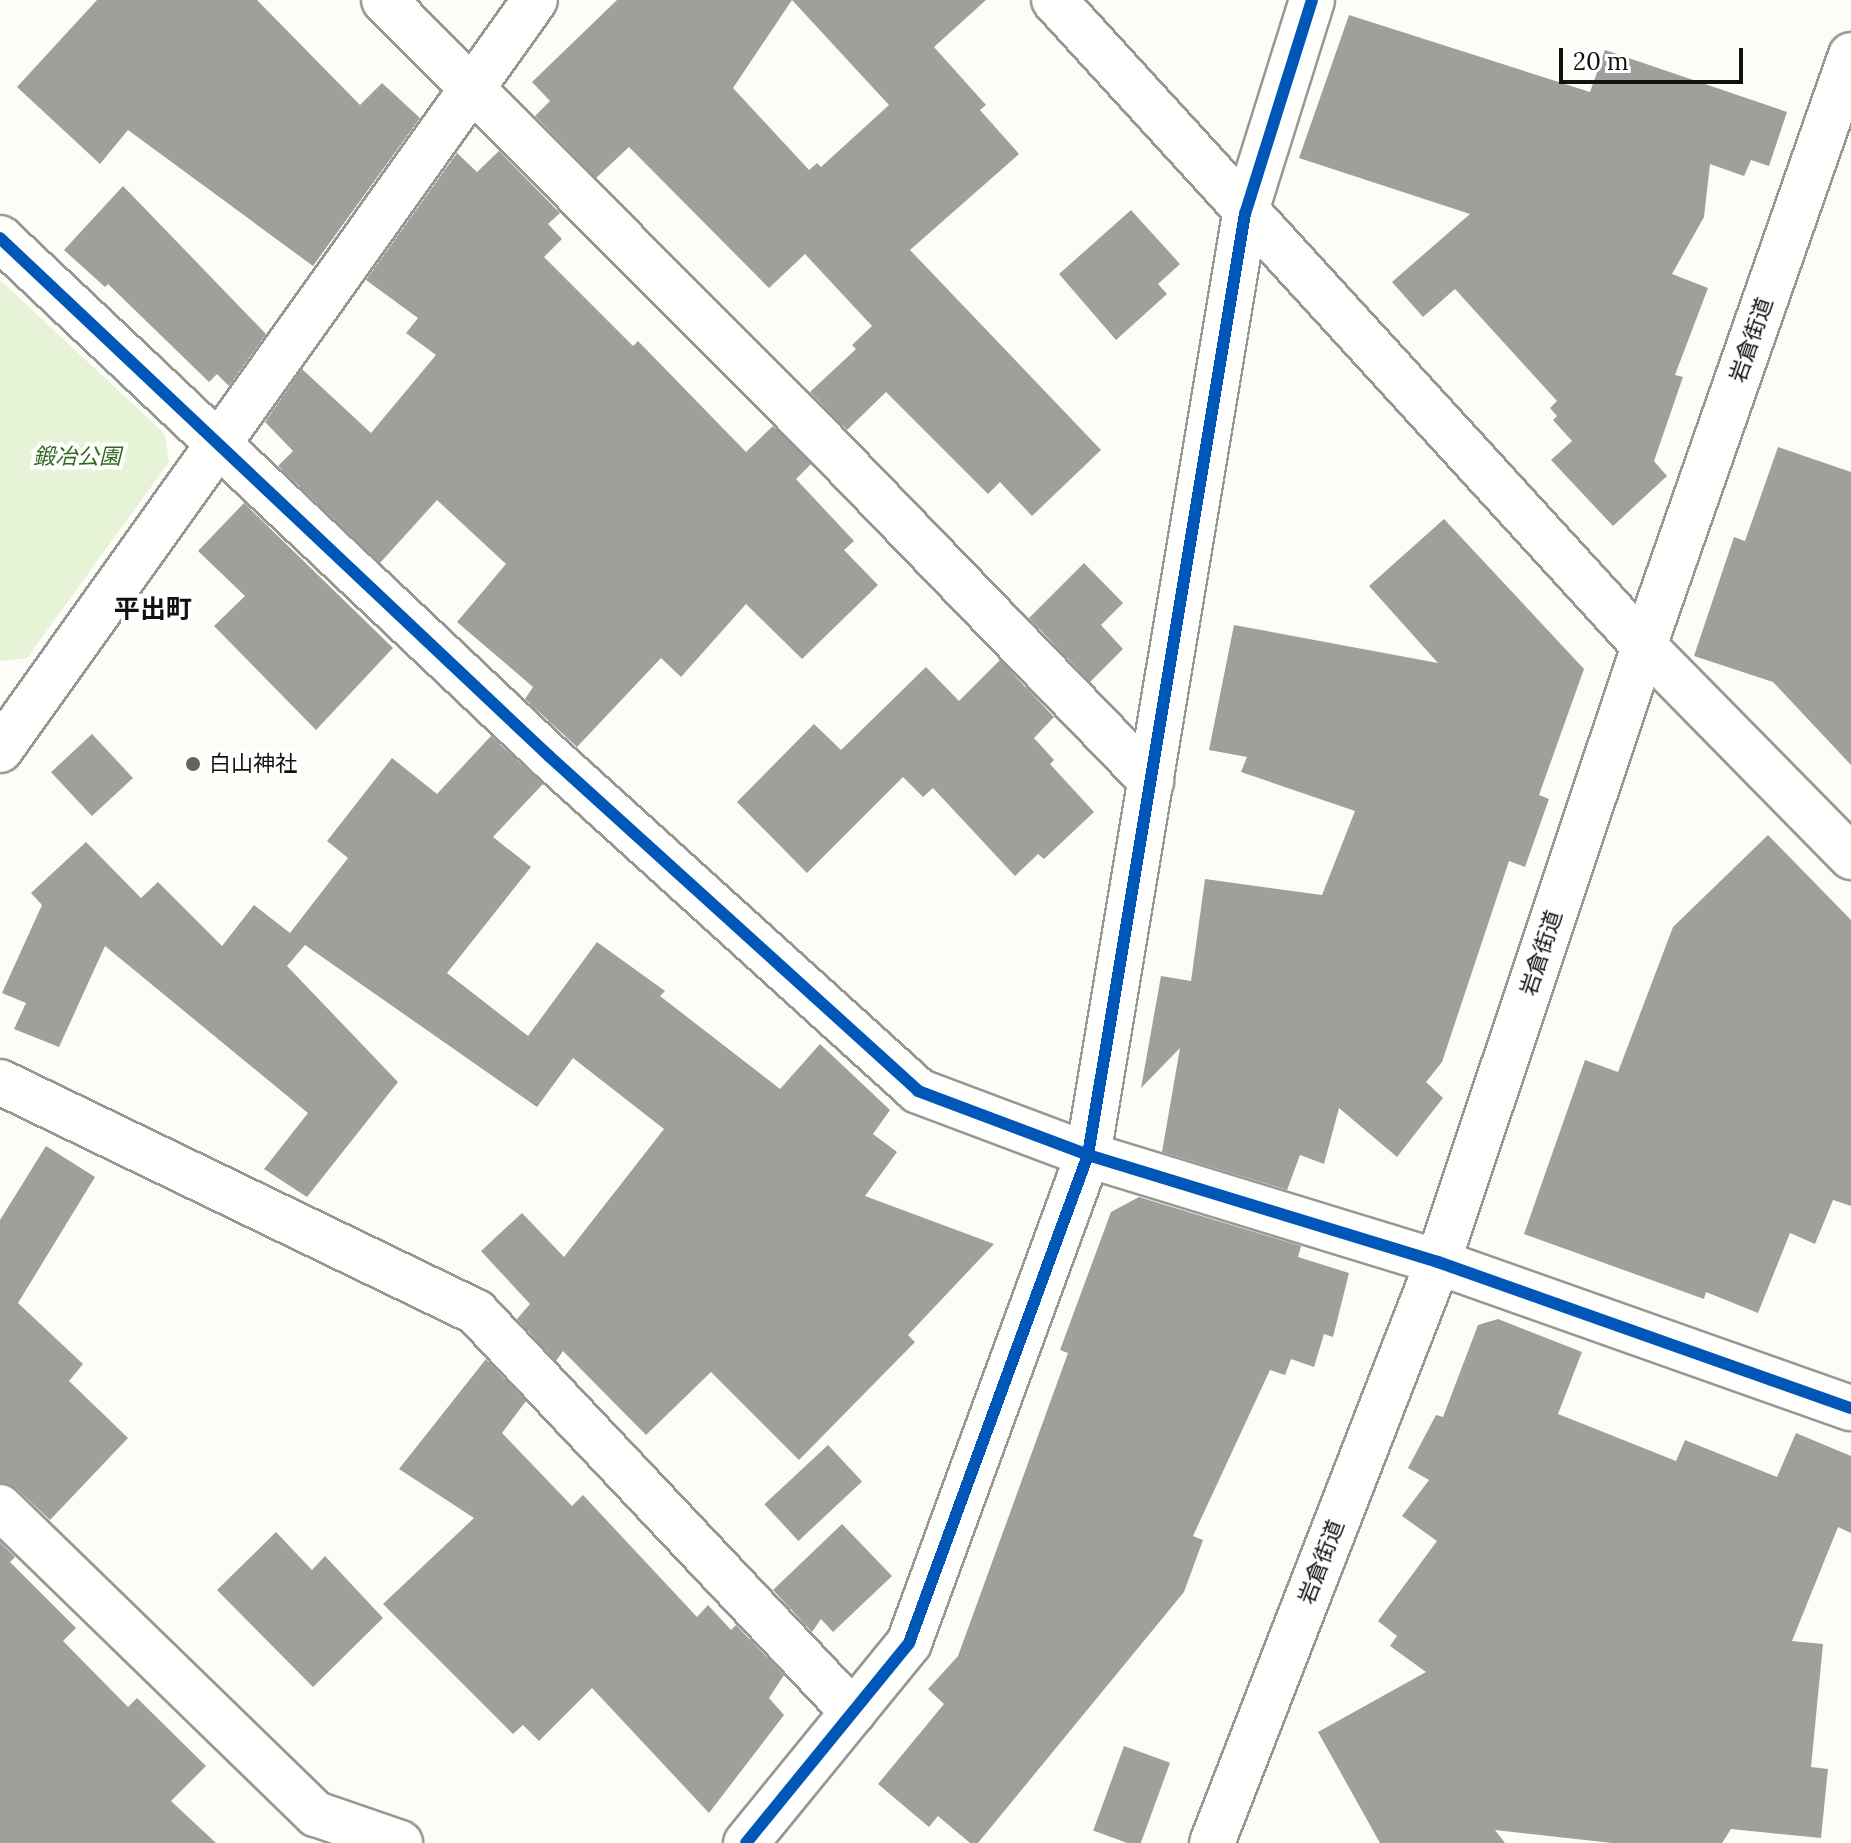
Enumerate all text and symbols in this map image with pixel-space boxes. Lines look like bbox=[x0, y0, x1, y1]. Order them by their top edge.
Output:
scale bar bbox=[1563, 32, 1747, 82]
text: 20 m bbox=[1573, 46, 1629, 77]
street label: 岩倉街道 bbox=[1724, 294, 1778, 386]
park label: 鍛冶公園 bbox=[33, 444, 121, 470]
district label: 平出町 bbox=[114, 593, 192, 625]
place label: 白山神社 bbox=[209, 751, 297, 777]
marker: 白山神社 bbox=[184, 755, 202, 773]
street label: 岩倉街道 bbox=[1515, 907, 1567, 999]
street label: 岩倉街道 bbox=[1293, 1516, 1349, 1608]

